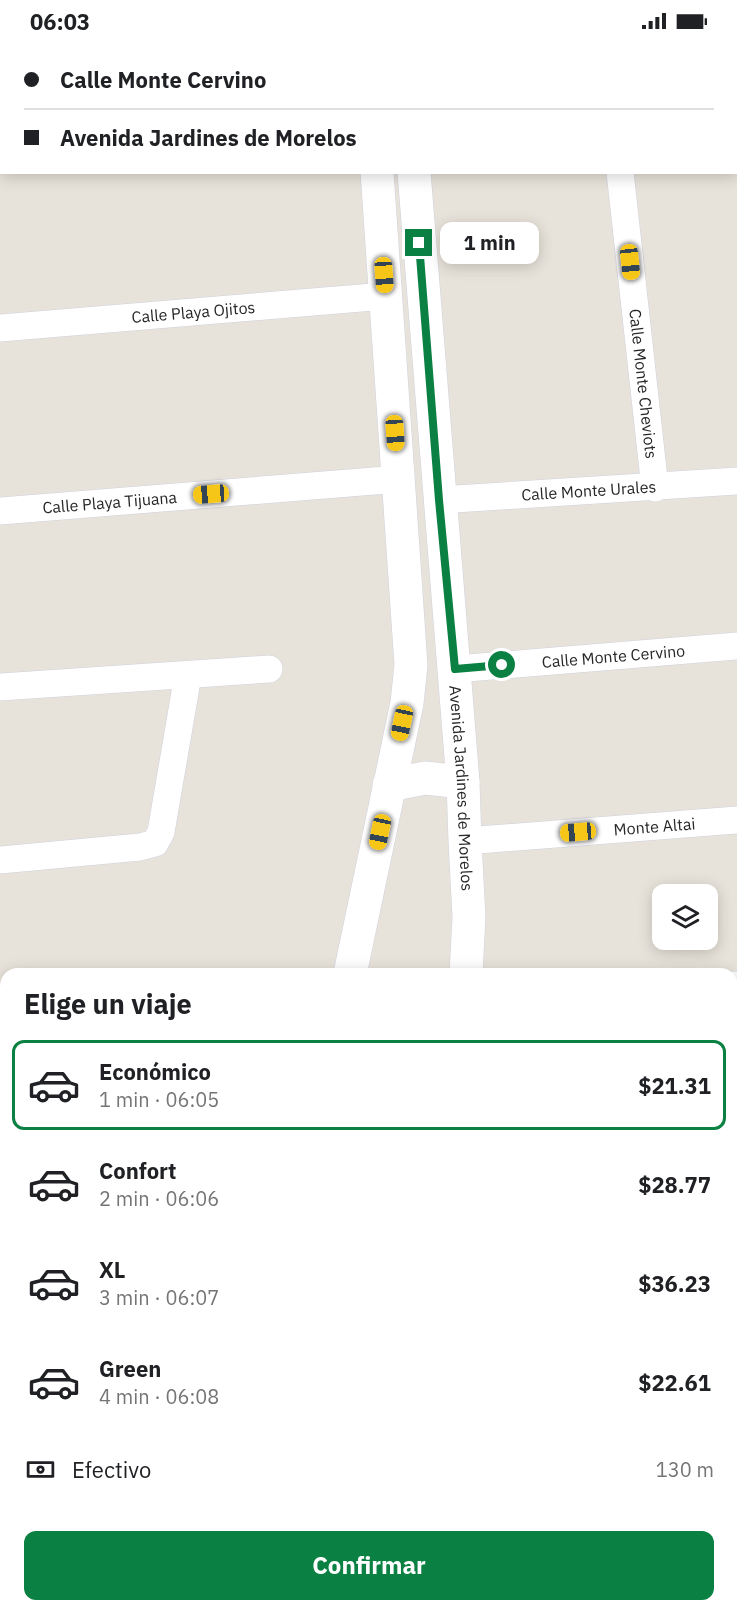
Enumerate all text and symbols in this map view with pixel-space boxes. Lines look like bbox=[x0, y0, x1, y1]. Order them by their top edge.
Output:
text: 06:03 bbox=[30, 7, 90, 36]
text: Calle Monte Cervino bbox=[60, 65, 266, 94]
text: Avenida Jardines de Morelos bbox=[60, 123, 357, 152]
callout: 1 min bbox=[440, 222, 539, 264]
route end bbox=[405, 229, 432, 256]
text: 1 min bbox=[463, 229, 516, 256]
car bbox=[619, 243, 641, 281]
car bbox=[374, 256, 394, 294]
street label: Calle Playa Ojitos bbox=[131, 297, 256, 327]
street label: Calle Monte Cheviots bbox=[625, 308, 662, 460]
car bbox=[385, 414, 405, 452]
street label: Calle Monte Urales bbox=[521, 476, 657, 505]
car bbox=[192, 484, 230, 504]
street label: Calle Playa Tijuana bbox=[42, 487, 178, 518]
street label: Calle Monte Cervino bbox=[541, 640, 686, 672]
route start bbox=[488, 651, 515, 678]
street label: Avenida Jardines de Morelos bbox=[445, 685, 478, 891]
car bbox=[389, 704, 415, 742]
car bbox=[367, 813, 393, 851]
street label: Monte Altai bbox=[613, 813, 696, 839]
car bbox=[559, 821, 597, 843]
map controls bbox=[652, 884, 718, 950]
button: layers bbox=[652, 884, 718, 950]
text: Elige un viaje bbox=[24, 986, 192, 1021]
text: Económico bbox=[99, 1057, 211, 1086]
icon: car bbox=[27, 1058, 81, 1112]
text: $21.31 bbox=[638, 1071, 711, 1100]
text: 1 min · 06:05 bbox=[99, 1086, 219, 1113]
text: Confort bbox=[99, 1156, 177, 1185]
icon: car bbox=[27, 1157, 81, 1211]
text: $28.77 bbox=[638, 1170, 711, 1199]
text: 2 min · 06:06 bbox=[99, 1185, 219, 1212]
text: XL bbox=[99, 1255, 125, 1284]
icon: car bbox=[27, 1256, 81, 1310]
text: $36.23 bbox=[638, 1269, 711, 1298]
text: 3 min · 06:07 bbox=[99, 1284, 219, 1311]
text: Green bbox=[99, 1354, 161, 1383]
icon: car bbox=[27, 1355, 81, 1409]
text: $22.61 bbox=[638, 1368, 711, 1397]
text: 4 min · 06:08 bbox=[99, 1383, 219, 1410]
icon: cash bbox=[24, 1453, 57, 1486]
text: Efectivo bbox=[72, 1455, 151, 1484]
text: 130 m bbox=[656, 1456, 714, 1483]
button: Confirmar bbox=[24, 1531, 714, 1600]

